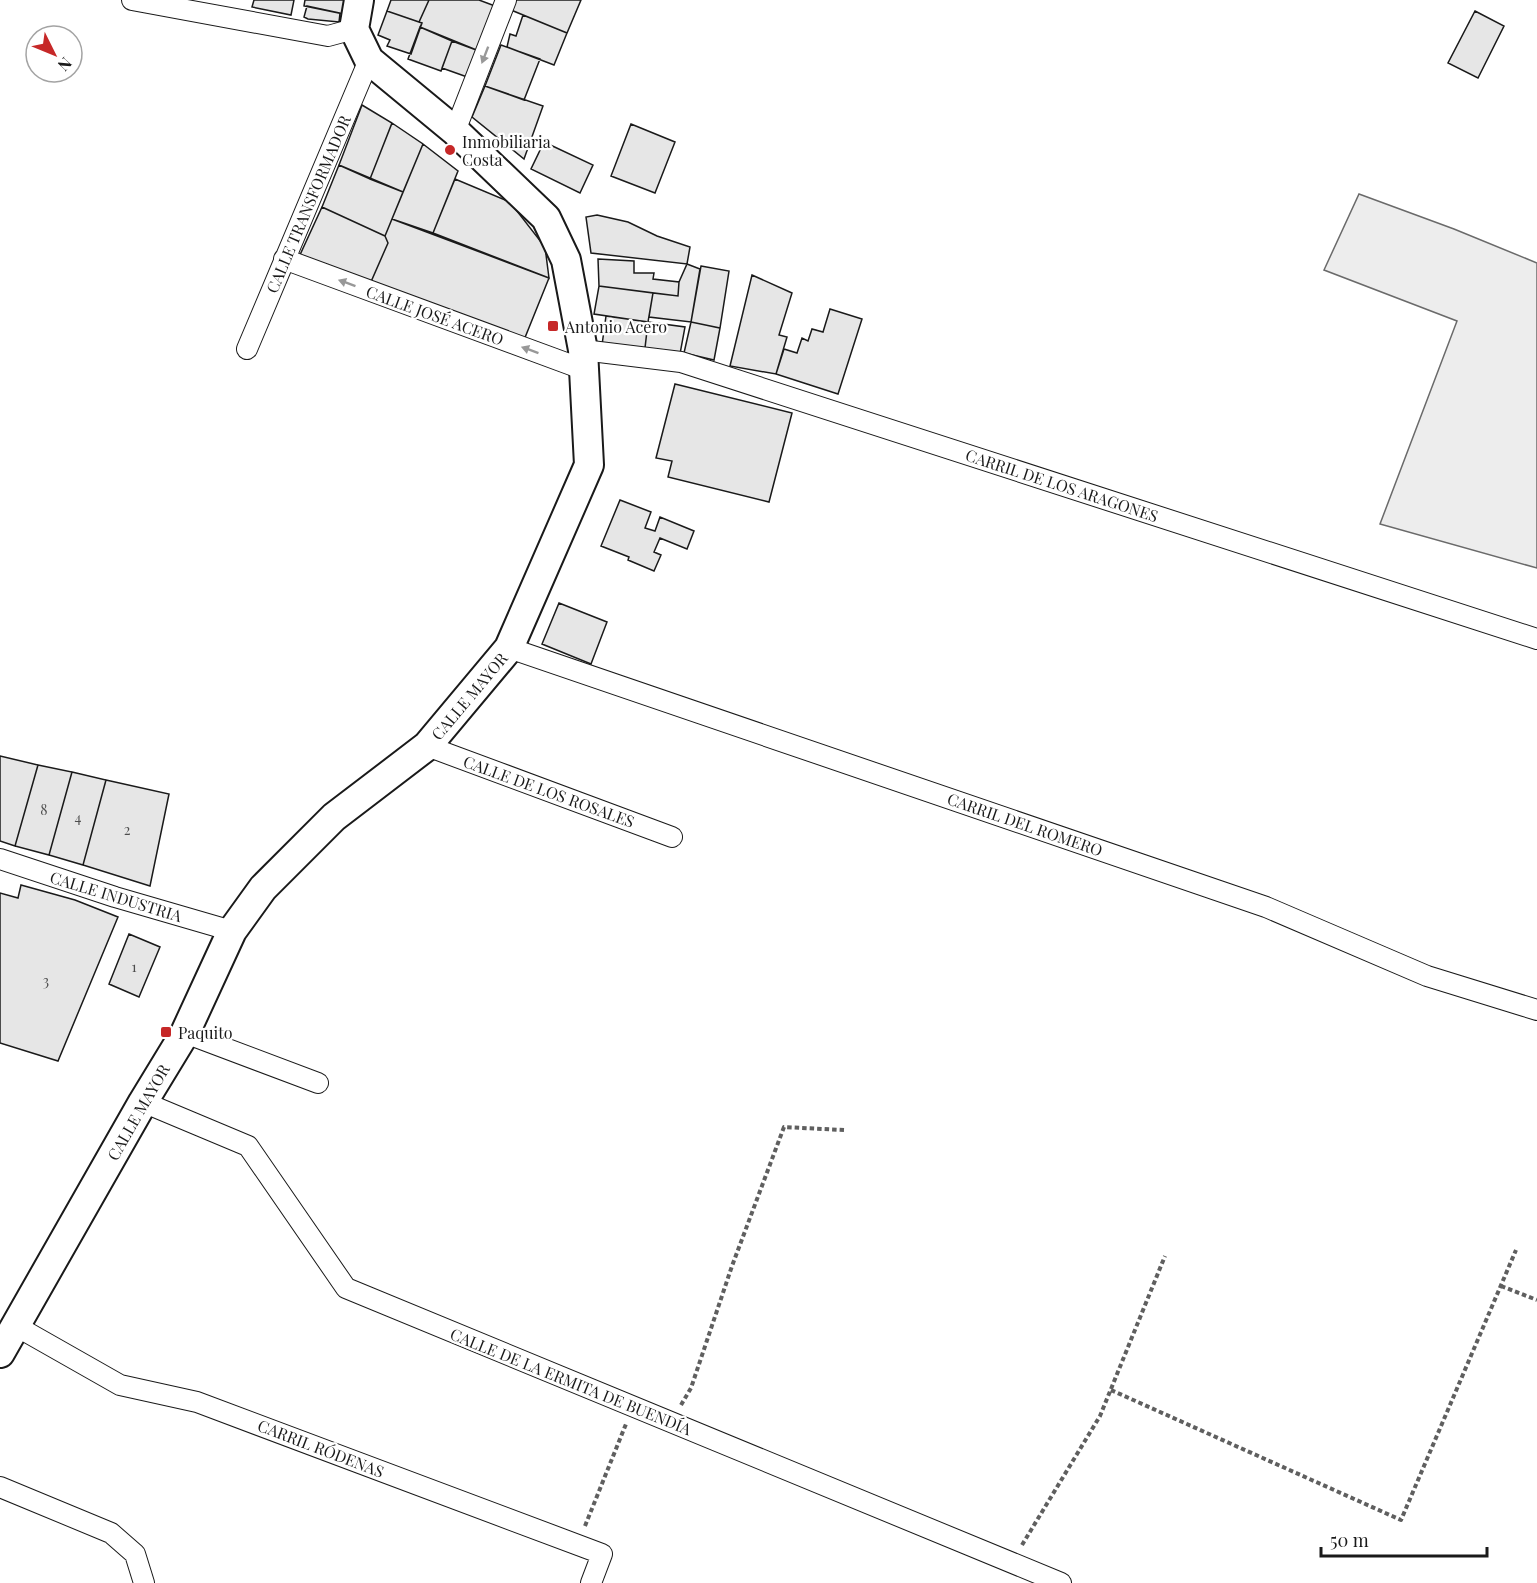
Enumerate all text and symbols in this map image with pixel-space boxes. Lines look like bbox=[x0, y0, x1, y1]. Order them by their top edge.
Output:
north arrow bbox=[24, 24, 84, 84]
one-way arrow bbox=[480, 46, 490, 64]
text: N bbox=[53, 53, 77, 76]
street label: CALLE TRANSFORMADOR bbox=[261, 111, 355, 296]
place label: Inmobiliaria Costa bbox=[462, 131, 551, 170]
marker: Inmobiliaria Costa bbox=[443, 143, 457, 157]
one-way arrow bbox=[338, 277, 356, 287]
street label: CALLE JOSÉ ACERO bbox=[363, 280, 507, 350]
place label: Antonio Acero bbox=[564, 316, 667, 337]
marker: Antonio Acero bbox=[546, 319, 560, 333]
one-way arrow bbox=[521, 345, 539, 354]
street label: CARRIL DE LOS ARAGONES bbox=[963, 444, 1161, 526]
street label: CALLE MAYOR bbox=[426, 648, 512, 744]
street label: CALLE DE LOS ROSALES bbox=[461, 750, 637, 832]
street label: CARRIL DEL ROMERO bbox=[945, 788, 1106, 860]
house number: 8 bbox=[40, 800, 48, 819]
house number: 4 bbox=[75, 808, 82, 827]
house number: 2 bbox=[124, 820, 131, 839]
street label: CALLE INDUSTRIA bbox=[47, 866, 185, 926]
house number: 1 bbox=[131, 957, 137, 976]
house number: 3 bbox=[43, 971, 49, 990]
place label: Paquito bbox=[178, 1022, 233, 1043]
marker: Paquito bbox=[159, 1025, 173, 1039]
street label: CALLE MAYOR bbox=[102, 1060, 174, 1164]
street label: CALLE DE LA ERMITA DE BUENDÍA bbox=[447, 1323, 696, 1440]
street label: CARRIL RÓDENAS bbox=[255, 1414, 387, 1482]
scale bar bbox=[1321, 1520, 1488, 1558]
text: 50 m bbox=[1330, 1528, 1369, 1552]

